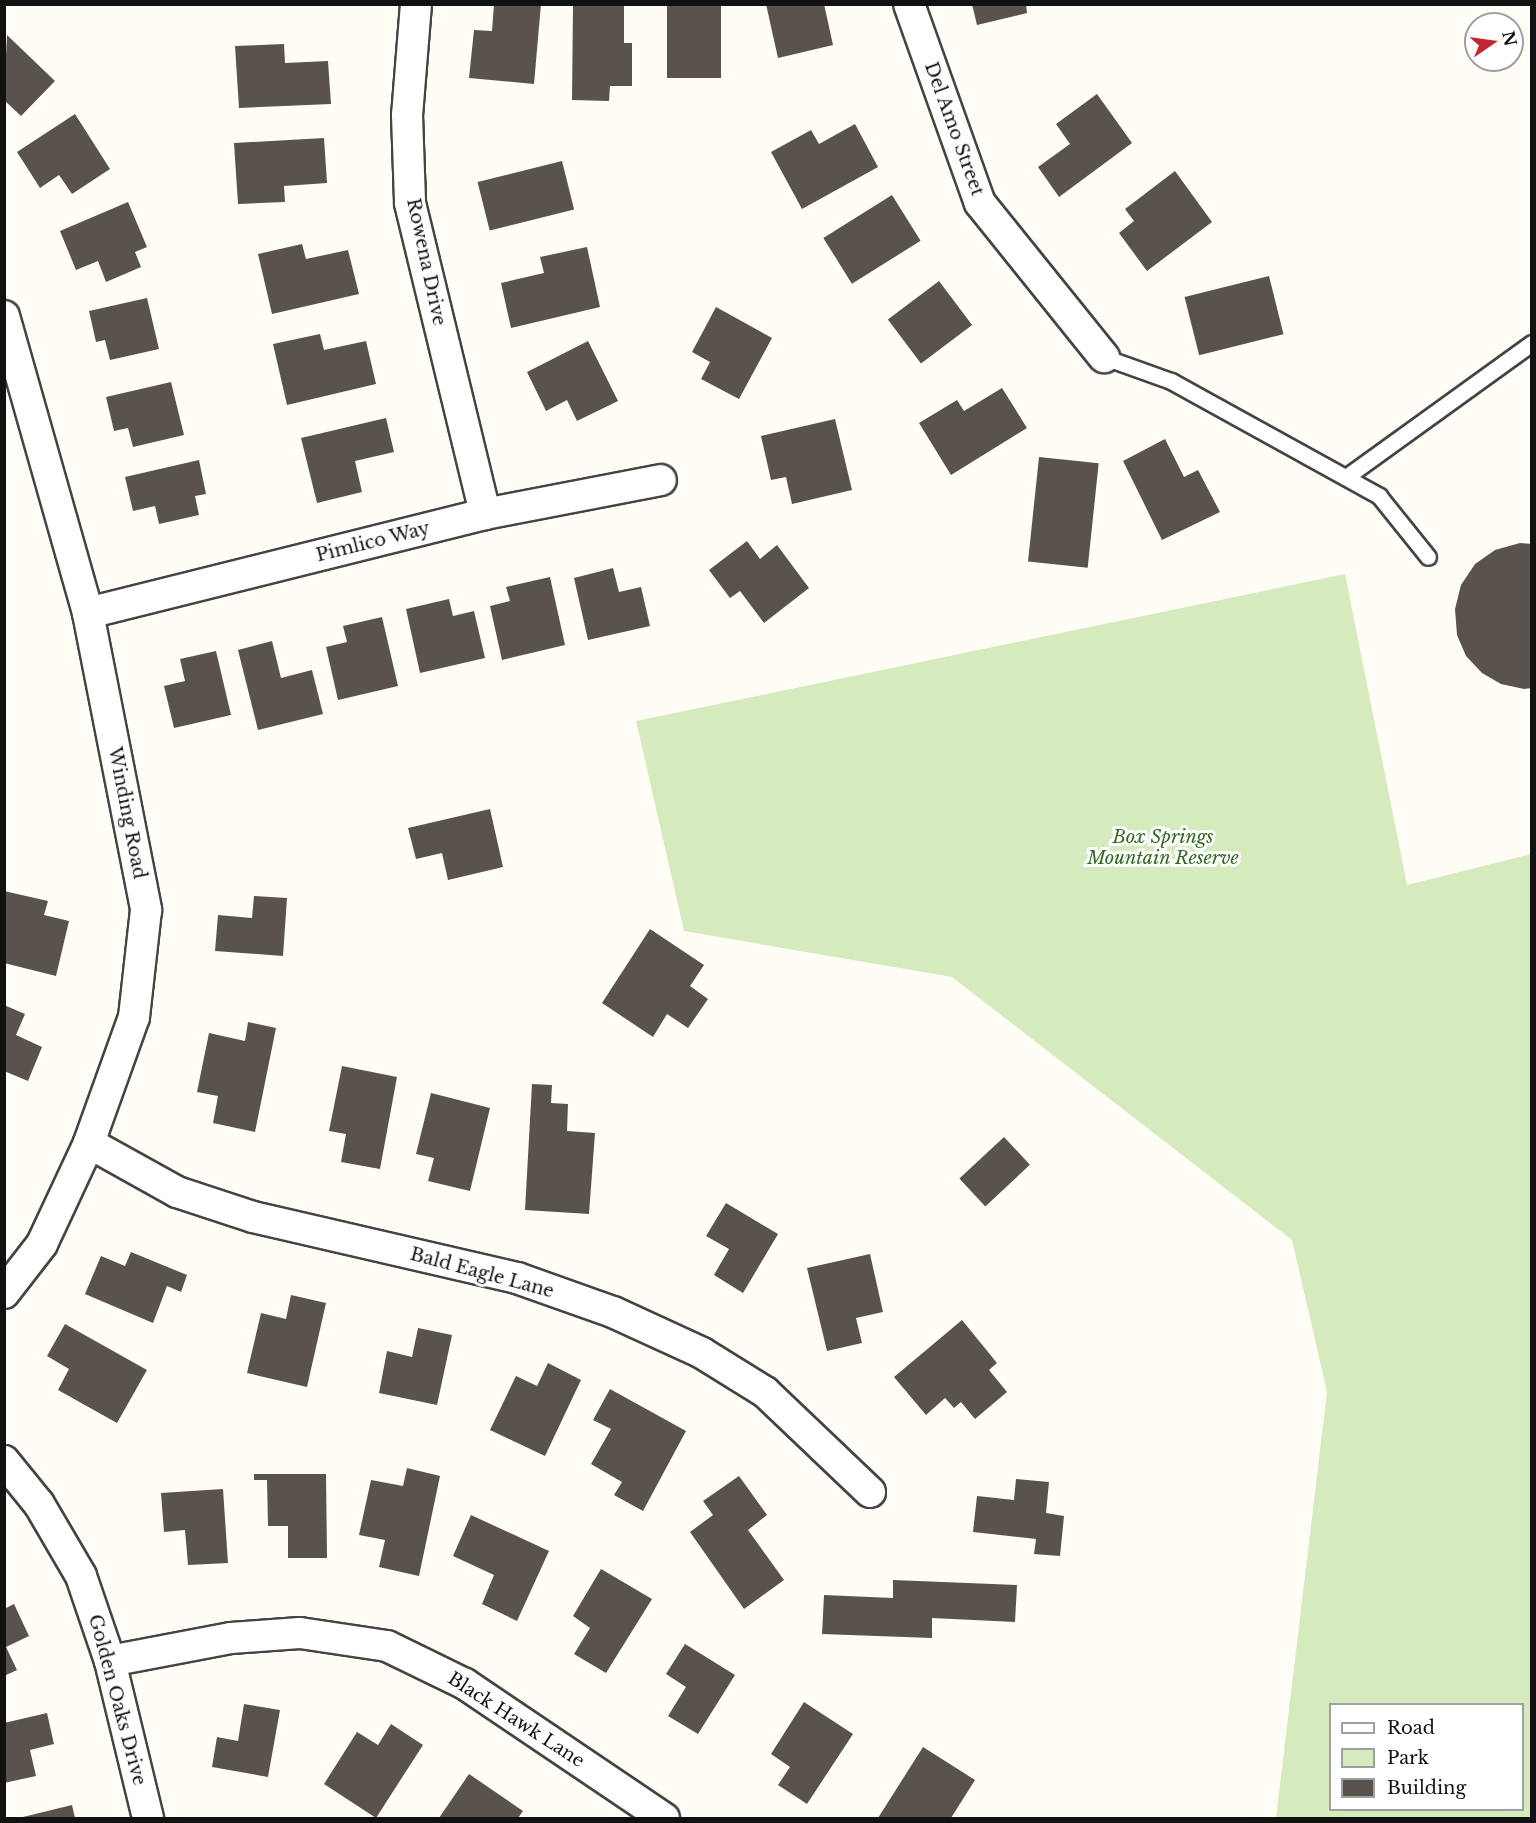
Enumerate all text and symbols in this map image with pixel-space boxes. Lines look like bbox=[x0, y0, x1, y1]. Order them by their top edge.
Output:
north arrow bbox=[1464, 12, 1524, 72]
text: N bbox=[1498, 29, 1521, 48]
street label: Del Amo Street bbox=[920, 59, 988, 199]
street label: Rowena Drive bbox=[402, 196, 450, 328]
street label: Pimlico Way bbox=[314, 517, 432, 567]
street label: Winding Road bbox=[104, 745, 150, 881]
park label: Box Springs Mountain Reserve bbox=[1087, 827, 1239, 870]
street label: Bald Eagle Lane bbox=[408, 1243, 556, 1303]
street label: Golden Oaks Drive bbox=[84, 1612, 150, 1788]
street label: Black Hawk Lane bbox=[443, 1668, 589, 1772]
legend bbox=[1329, 1703, 1524, 1811]
text: Road bbox=[1387, 1717, 1435, 1739]
text: Park bbox=[1387, 1747, 1429, 1769]
text: Building bbox=[1387, 1777, 1466, 1799]

